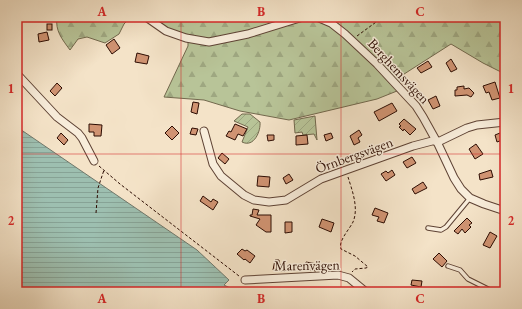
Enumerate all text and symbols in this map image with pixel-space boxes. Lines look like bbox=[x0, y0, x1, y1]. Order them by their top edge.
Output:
text: A bbox=[96, 3, 107, 20]
text: B bbox=[257, 3, 265, 20]
text: C bbox=[415, 3, 425, 20]
street label: Berghemsvägen bbox=[364, 35, 434, 108]
text: 1 bbox=[8, 80, 15, 97]
text: 1 bbox=[508, 80, 515, 97]
street label: Örnbergsvägen bbox=[313, 132, 396, 177]
text: 2 bbox=[8, 212, 15, 229]
text: 2 bbox=[508, 212, 515, 229]
street label: Marenvägen bbox=[274, 255, 341, 275]
text: A bbox=[96, 290, 107, 307]
text: B bbox=[257, 290, 265, 307]
text: C bbox=[415, 290, 425, 307]

